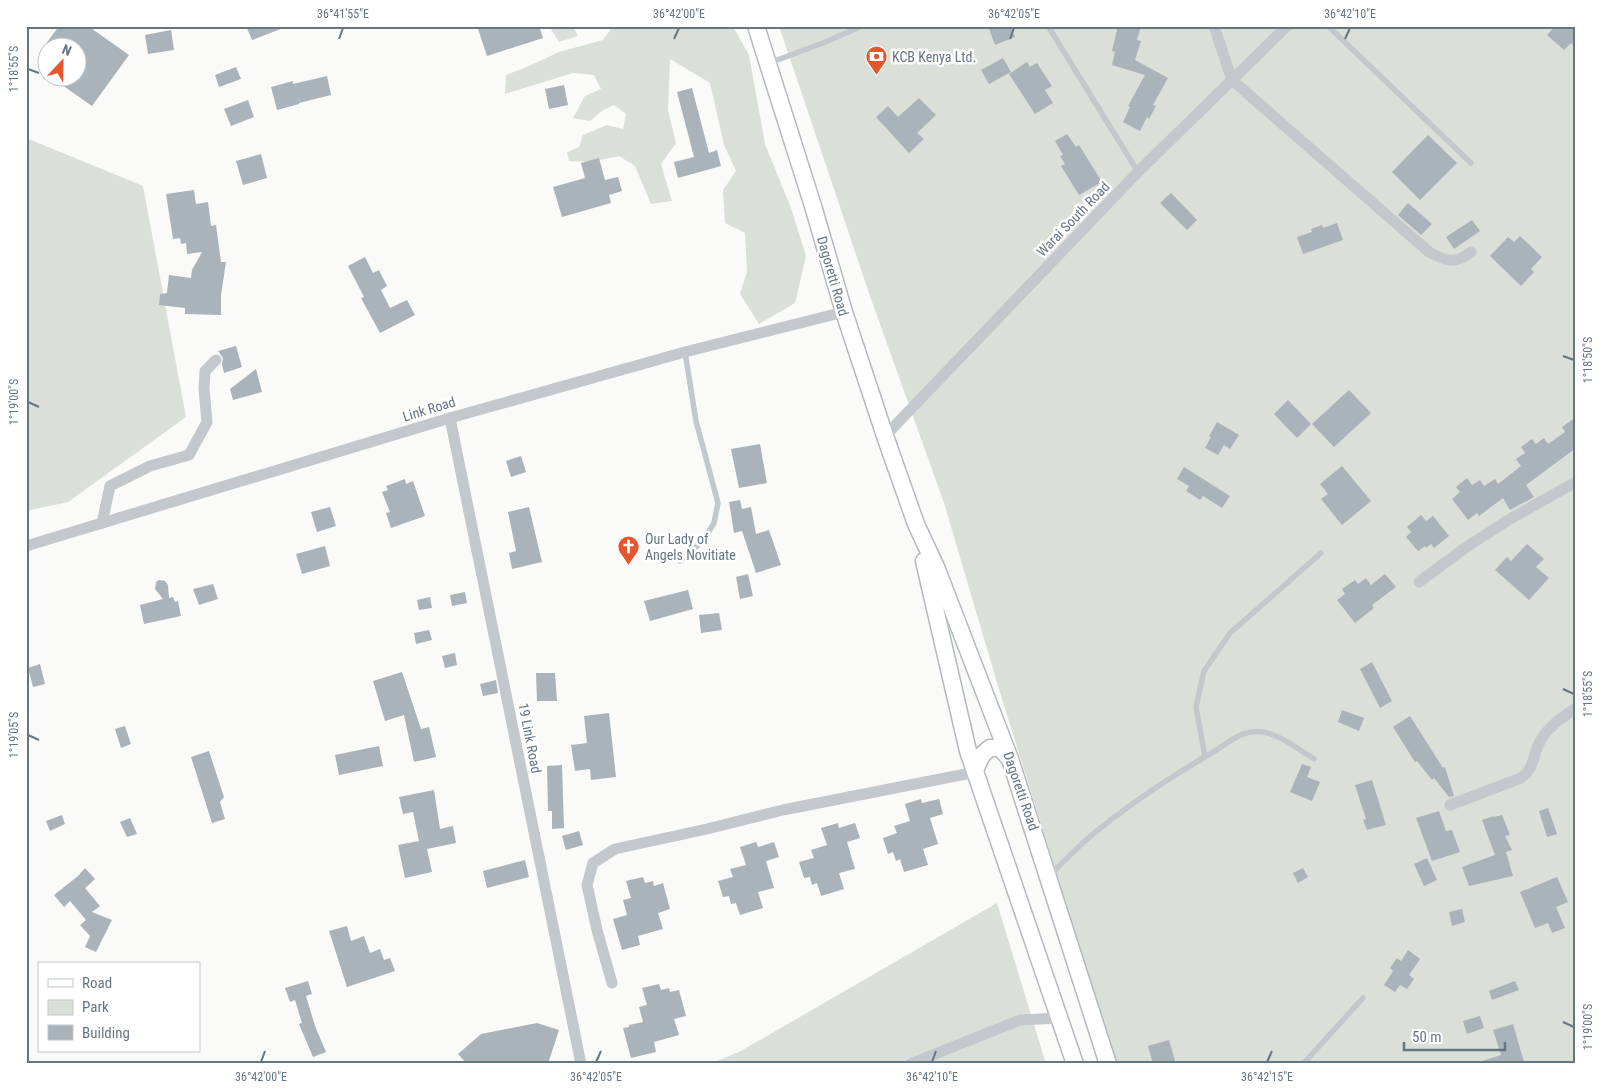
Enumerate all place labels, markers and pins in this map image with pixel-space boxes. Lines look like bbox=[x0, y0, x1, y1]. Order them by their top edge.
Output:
bank icon: KCB Kenya Ltd. bbox=[864, 45, 888, 76]
place label: KCB Kenya Ltd. bbox=[892, 49, 976, 65]
place label: Our Lady of Angels Novitiate bbox=[645, 531, 736, 563]
church icon: Our Lady of Angels Novitiate bbox=[617, 535, 641, 566]

